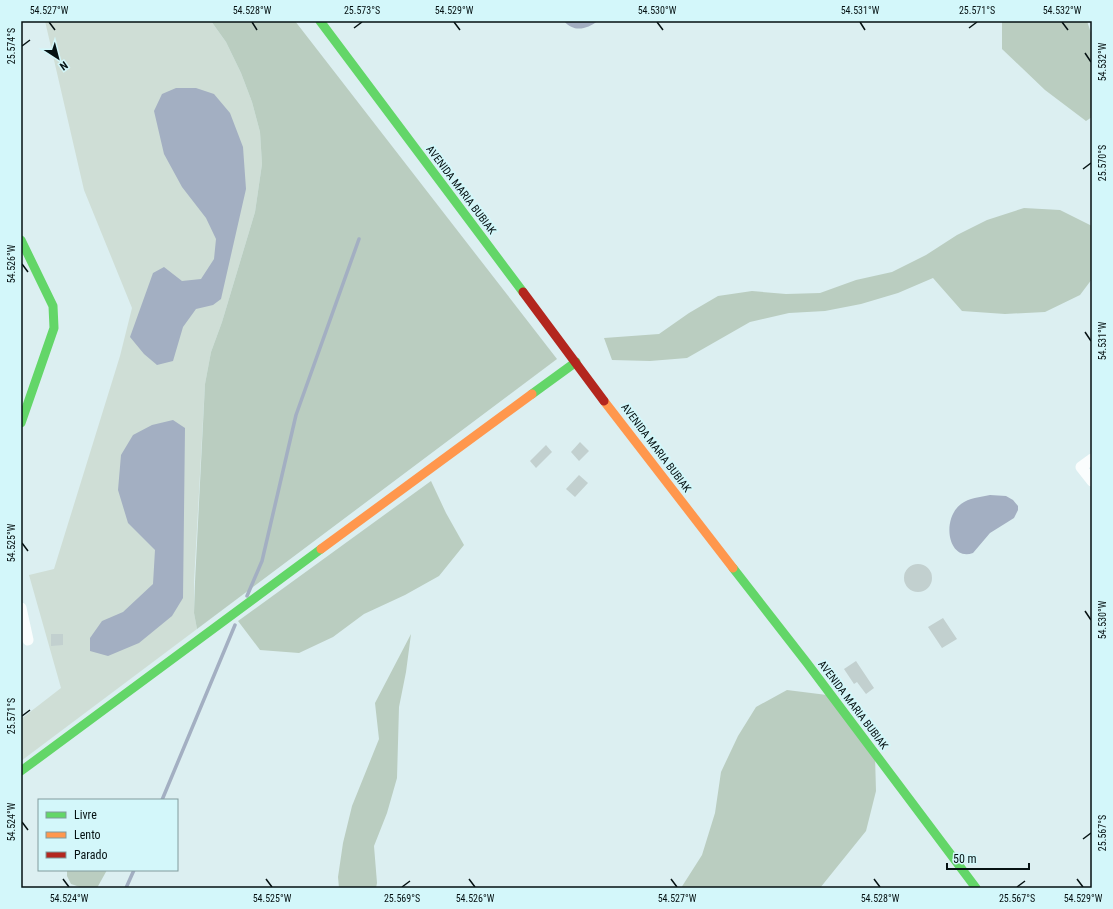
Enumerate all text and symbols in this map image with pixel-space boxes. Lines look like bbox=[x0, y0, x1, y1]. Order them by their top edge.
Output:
text: 54.527°W bbox=[30, 5, 69, 16]
text: 54.528°W bbox=[233, 5, 272, 16]
text: 25.573°S bbox=[344, 5, 380, 16]
text: 54.529°W bbox=[435, 5, 474, 16]
text: 54.530°W bbox=[638, 5, 677, 16]
text: 54.531°W bbox=[841, 5, 880, 16]
text: 25.571°S bbox=[959, 5, 995, 16]
text: 54.532°W bbox=[1043, 5, 1082, 16]
text: 25.574°S bbox=[6, 28, 17, 64]
north arrow bbox=[38, 38, 78, 78]
text: 54.532°W bbox=[1097, 42, 1108, 81]
text: N bbox=[57, 58, 70, 73]
street label: AVENIDA MARIA BUBIAK bbox=[423, 143, 499, 237]
text: 25.570°S bbox=[1097, 145, 1108, 181]
text: 54.526°W bbox=[6, 244, 17, 283]
text: 54.531°W bbox=[1097, 321, 1108, 360]
street label: AVENIDA MARIA BUBIAK bbox=[618, 401, 694, 495]
text: 54.525°W bbox=[6, 523, 17, 562]
text: 54.530°W bbox=[1097, 600, 1108, 639]
street label: AVENIDA MARIA BUBIAK bbox=[815, 658, 891, 752]
text: 25.571°S bbox=[6, 698, 17, 734]
legend bbox=[38, 799, 178, 871]
text: 54.524°W bbox=[6, 802, 17, 841]
text: Livre bbox=[74, 808, 97, 822]
text: 25.567°S bbox=[1097, 815, 1108, 851]
text: Lento bbox=[74, 828, 101, 842]
scale bar bbox=[947, 845, 1029, 871]
text: Parado bbox=[74, 848, 107, 862]
text: 50 m bbox=[953, 852, 977, 866]
text: 54.524°W bbox=[50, 893, 89, 904]
text: 54.525°W bbox=[253, 893, 292, 904]
text: 25.569°S bbox=[384, 893, 420, 904]
text: 54.526°W bbox=[456, 893, 495, 904]
text: 54.527°W bbox=[658, 893, 697, 904]
text: 54.528°W bbox=[861, 893, 900, 904]
text: 25.567°S bbox=[999, 893, 1035, 904]
text: 54.529°W bbox=[1064, 893, 1103, 904]

